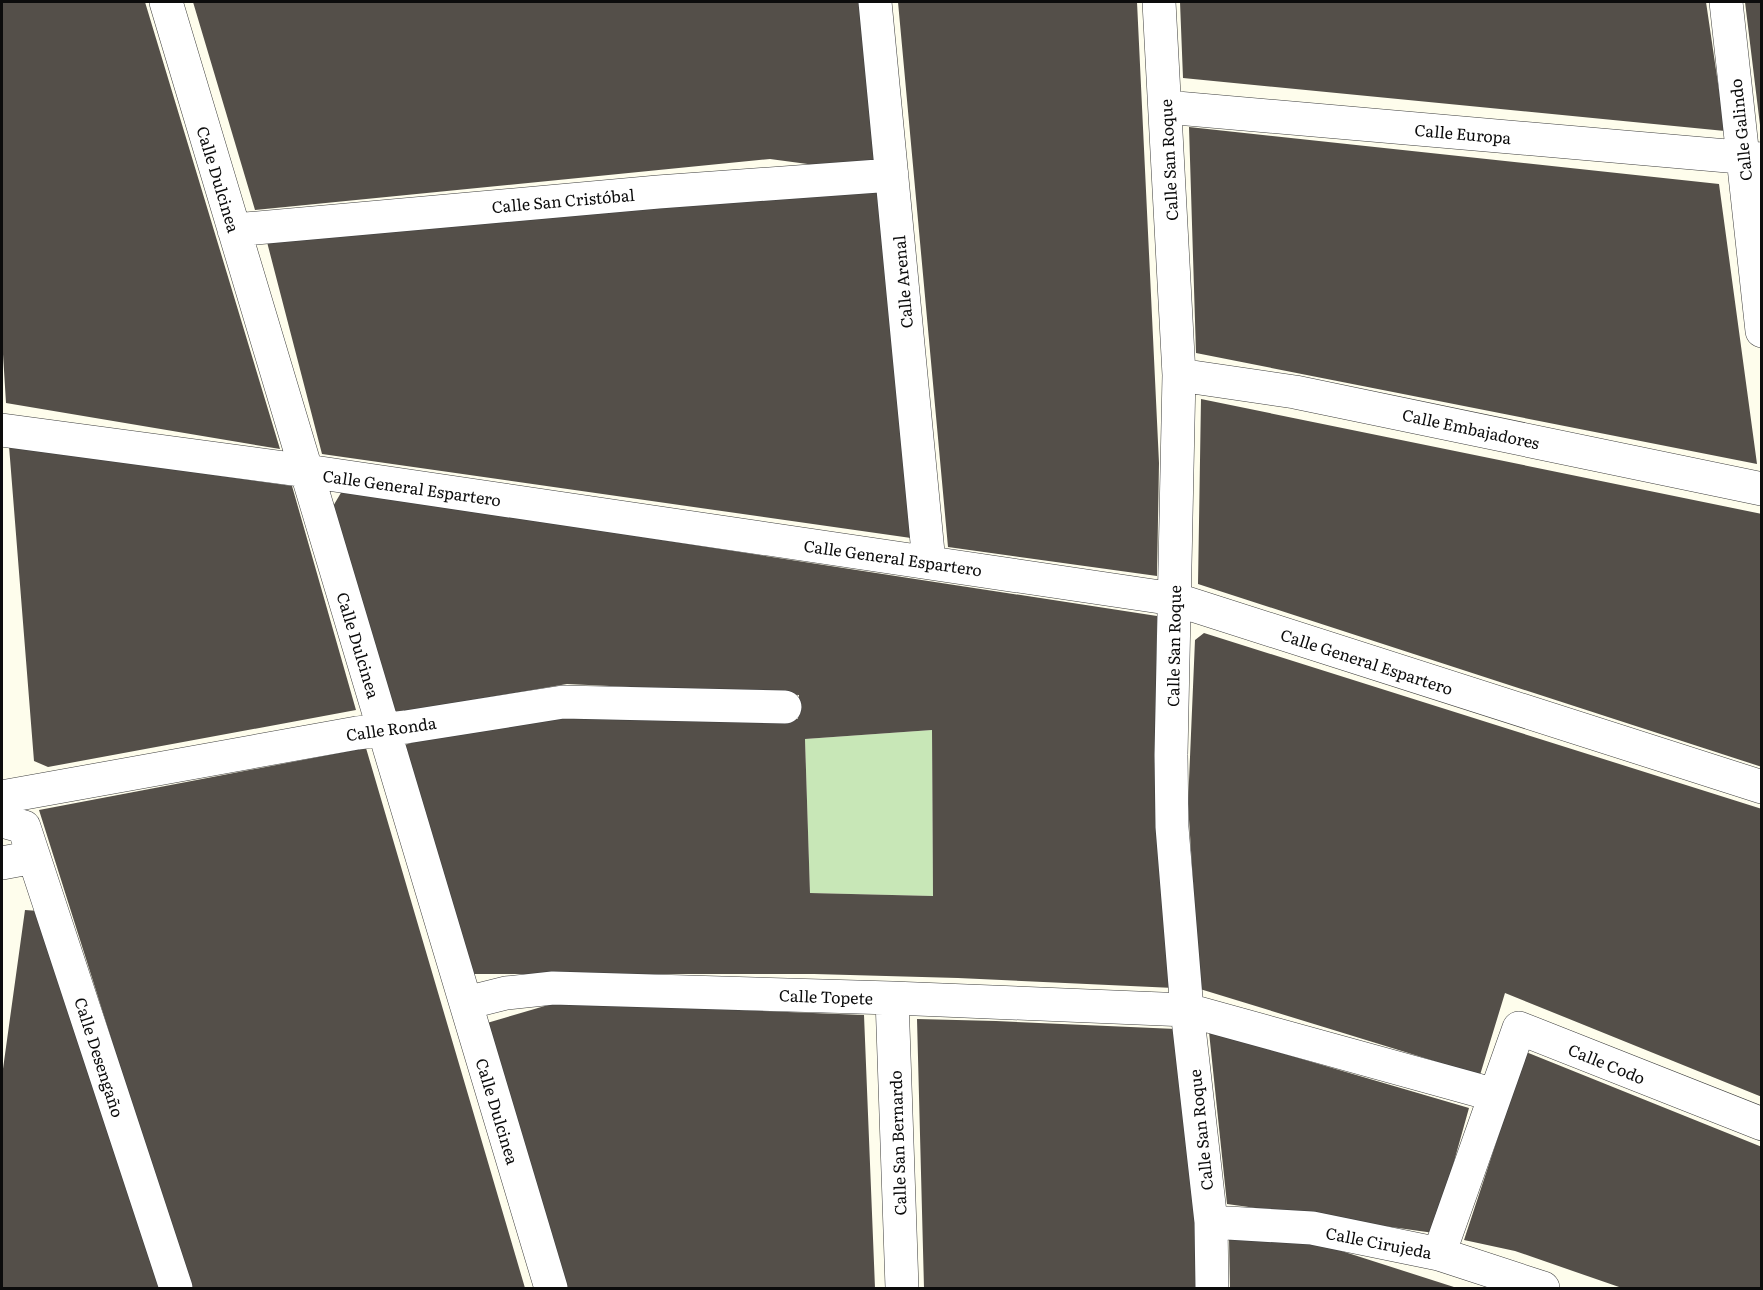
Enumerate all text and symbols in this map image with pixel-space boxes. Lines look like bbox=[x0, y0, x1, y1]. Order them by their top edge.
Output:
street label: Calle Galindo bbox=[1723, 78, 1757, 182]
street label: Calle San Roque bbox=[1153, 99, 1183, 221]
street label: Calle Europa bbox=[1414, 117, 1513, 149]
street label: Calle Dulcinea bbox=[191, 123, 247, 235]
street label: Calle San Cristóbal bbox=[490, 182, 636, 218]
street label: Calle Arenal bbox=[886, 234, 918, 330]
street label: Calle Embajadores bbox=[1400, 402, 1542, 454]
street label: Calle General Espartero bbox=[321, 463, 503, 511]
street label: Calle General Espartero bbox=[802, 533, 984, 581]
street label: Calle San Roque bbox=[1160, 585, 1186, 707]
street label: Calle Dulcinea bbox=[331, 589, 387, 701]
street label: Calle General Espartero bbox=[1278, 622, 1456, 700]
street label: Calle Ronda bbox=[344, 710, 438, 746]
street label: Calle Topete bbox=[778, 982, 874, 1010]
street label: Calle Desengaño bbox=[69, 994, 131, 1120]
street label: Calle Codo bbox=[1565, 1037, 1649, 1089]
street label: Calle Dulcinea bbox=[470, 1055, 526, 1167]
street label: Calle San Roque bbox=[1182, 1068, 1218, 1192]
street label: Calle San Bernardo bbox=[882, 1070, 912, 1216]
street label: Calle Cirujeda bbox=[1324, 1220, 1434, 1264]

